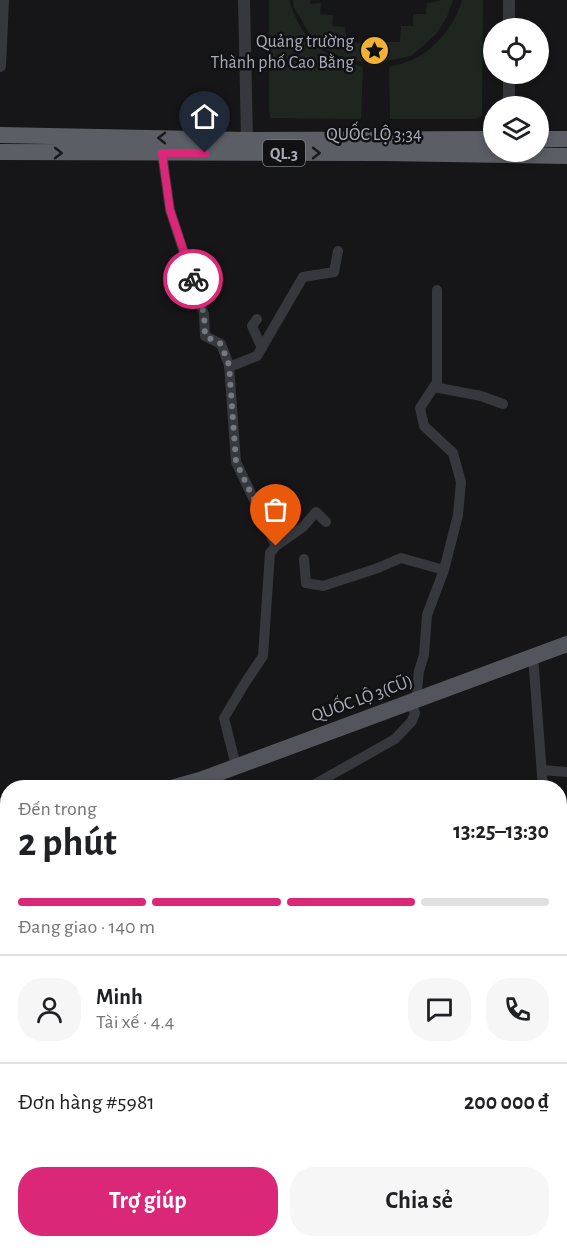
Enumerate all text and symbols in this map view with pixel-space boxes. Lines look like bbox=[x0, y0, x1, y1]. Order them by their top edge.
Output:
map controls bbox=[483, 18, 549, 162]
button: locate bbox=[483, 18, 549, 84]
place label: Quảng trường Thành phố Cao Bằng bbox=[211, 33, 354, 72]
place icon: Quảng trường Thành phố Cao Bằng bbox=[359, 35, 391, 67]
pin bbox=[179, 91, 230, 153]
button: layers bbox=[483, 96, 549, 162]
icon: home bbox=[188, 100, 221, 133]
street label: QUỐC LỘ 3;34 bbox=[326, 121, 422, 144]
one-way arrow bbox=[158, 132, 167, 144]
road number: QL.3 bbox=[263, 140, 305, 166]
one-way arrow bbox=[54, 147, 63, 159]
one-way arrow bbox=[312, 147, 321, 159]
courier bbox=[163, 249, 223, 309]
icon: bike bbox=[177, 263, 210, 296]
pin bbox=[250, 484, 301, 546]
icon: bag bbox=[259, 493, 292, 526]
street label: QUỐC LỘ 3(CŨ) bbox=[308, 668, 415, 726]
text: Đến trong bbox=[18, 799, 97, 819]
text: 13:25–13:30 bbox=[453, 820, 549, 842]
text: 2 phút bbox=[18, 824, 117, 863]
text: Đang giao · 140 m bbox=[18, 917, 155, 937]
button: person bbox=[18, 978, 81, 1041]
button: chat bbox=[408, 978, 471, 1041]
button: phone bbox=[486, 978, 549, 1041]
text: Minh bbox=[96, 986, 143, 1008]
text: Tài xế · 4.4 bbox=[96, 1012, 174, 1032]
text: Đơn hàng #5981 bbox=[18, 1091, 155, 1113]
text: 200 000 ₫ bbox=[464, 1091, 549, 1113]
button: Trợ giúp bbox=[18, 1167, 278, 1236]
button: Chia sẻ bbox=[290, 1167, 549, 1236]

